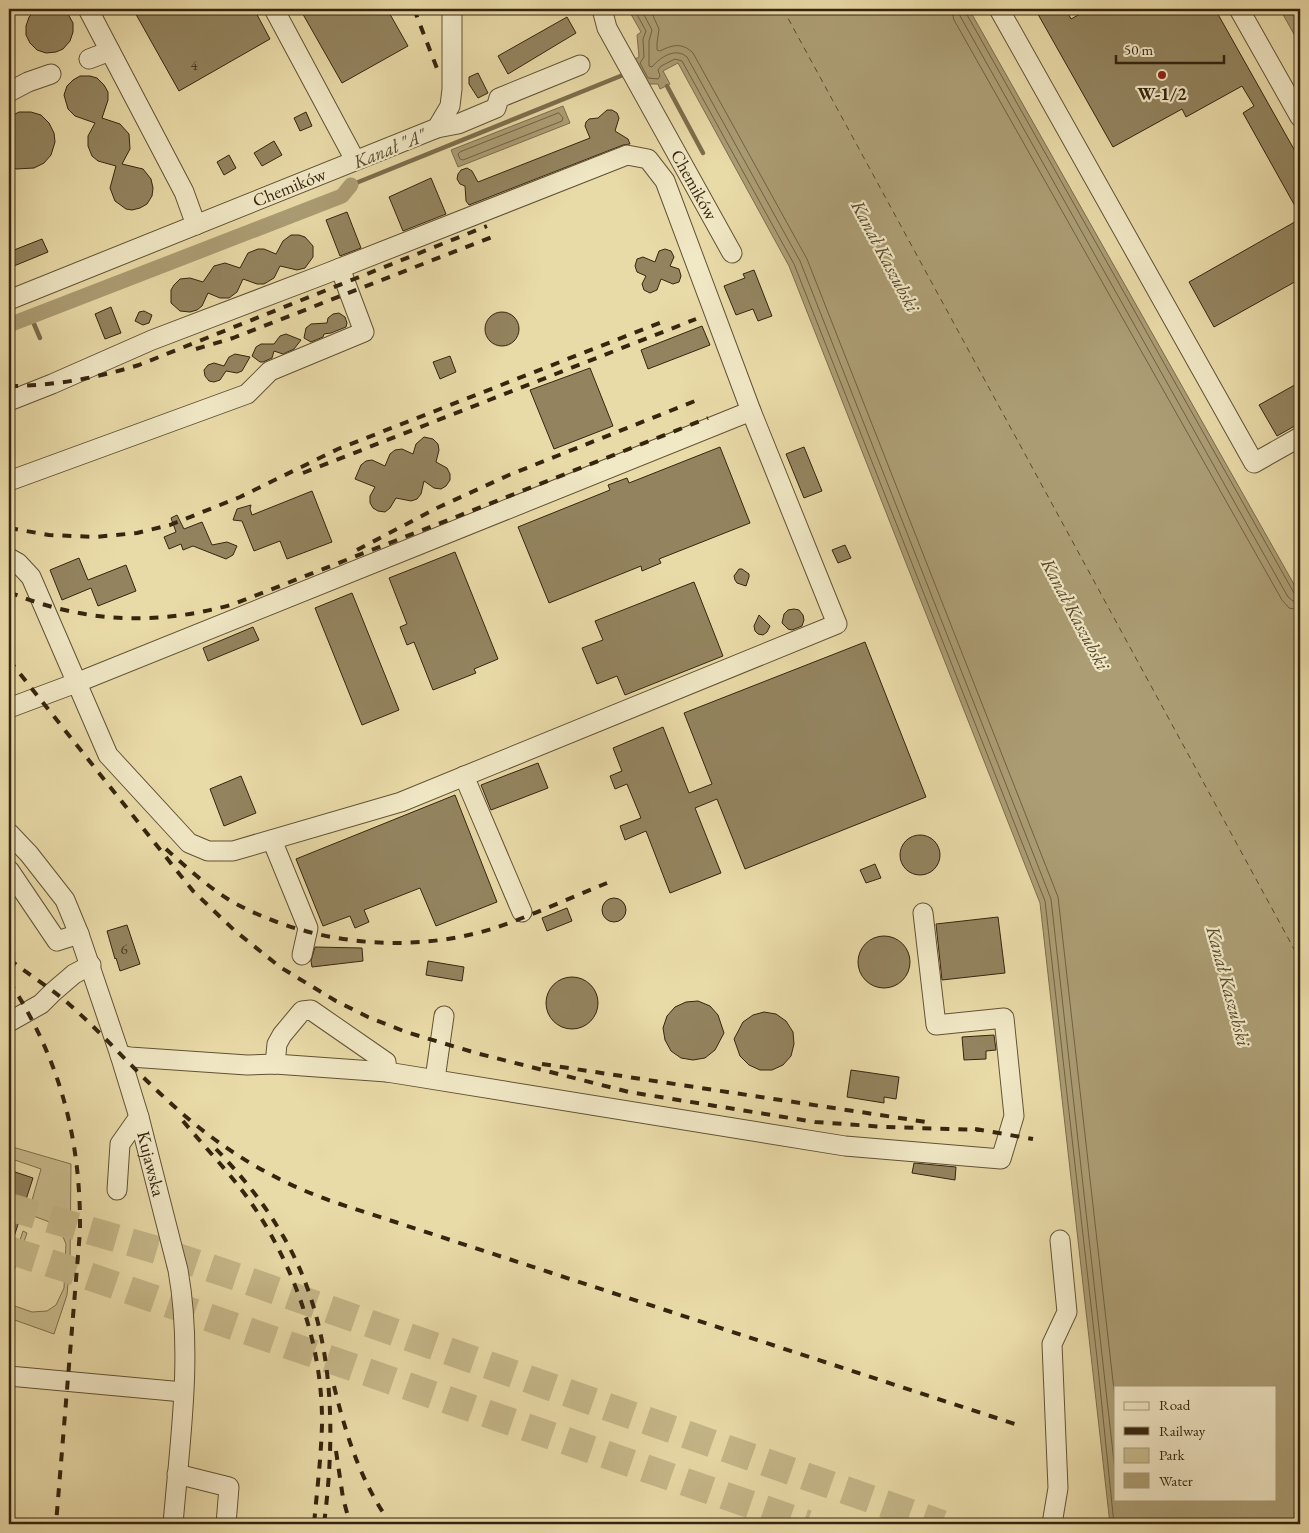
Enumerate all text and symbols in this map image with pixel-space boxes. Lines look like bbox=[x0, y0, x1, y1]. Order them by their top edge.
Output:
scale bar bbox=[1116, 32, 1224, 64]
text: 50 m bbox=[1124, 40, 1153, 59]
house number: 4 bbox=[190, 55, 198, 74]
marker: W-1/2 bbox=[1156, 69, 1168, 81]
place label: W-1/2 bbox=[1137, 82, 1187, 105]
water label: Kanał "A" bbox=[348, 122, 431, 175]
street label: Chemików bbox=[666, 145, 724, 224]
street label: Chemików bbox=[249, 162, 330, 212]
water label: Kanał Kaszubski bbox=[845, 195, 926, 318]
water label: Kanał Kaszubski bbox=[1035, 553, 1116, 676]
water label: Kanał Kaszubski bbox=[1200, 922, 1257, 1050]
house number: 6 bbox=[120, 939, 128, 958]
street label: Kujawska bbox=[132, 1129, 171, 1199]
legend bbox=[1114, 1386, 1276, 1500]
text: Road bbox=[1159, 1395, 1191, 1414]
text: Railway bbox=[1159, 1421, 1206, 1440]
text: Park bbox=[1159, 1445, 1186, 1464]
text: Water bbox=[1159, 1471, 1193, 1490]

